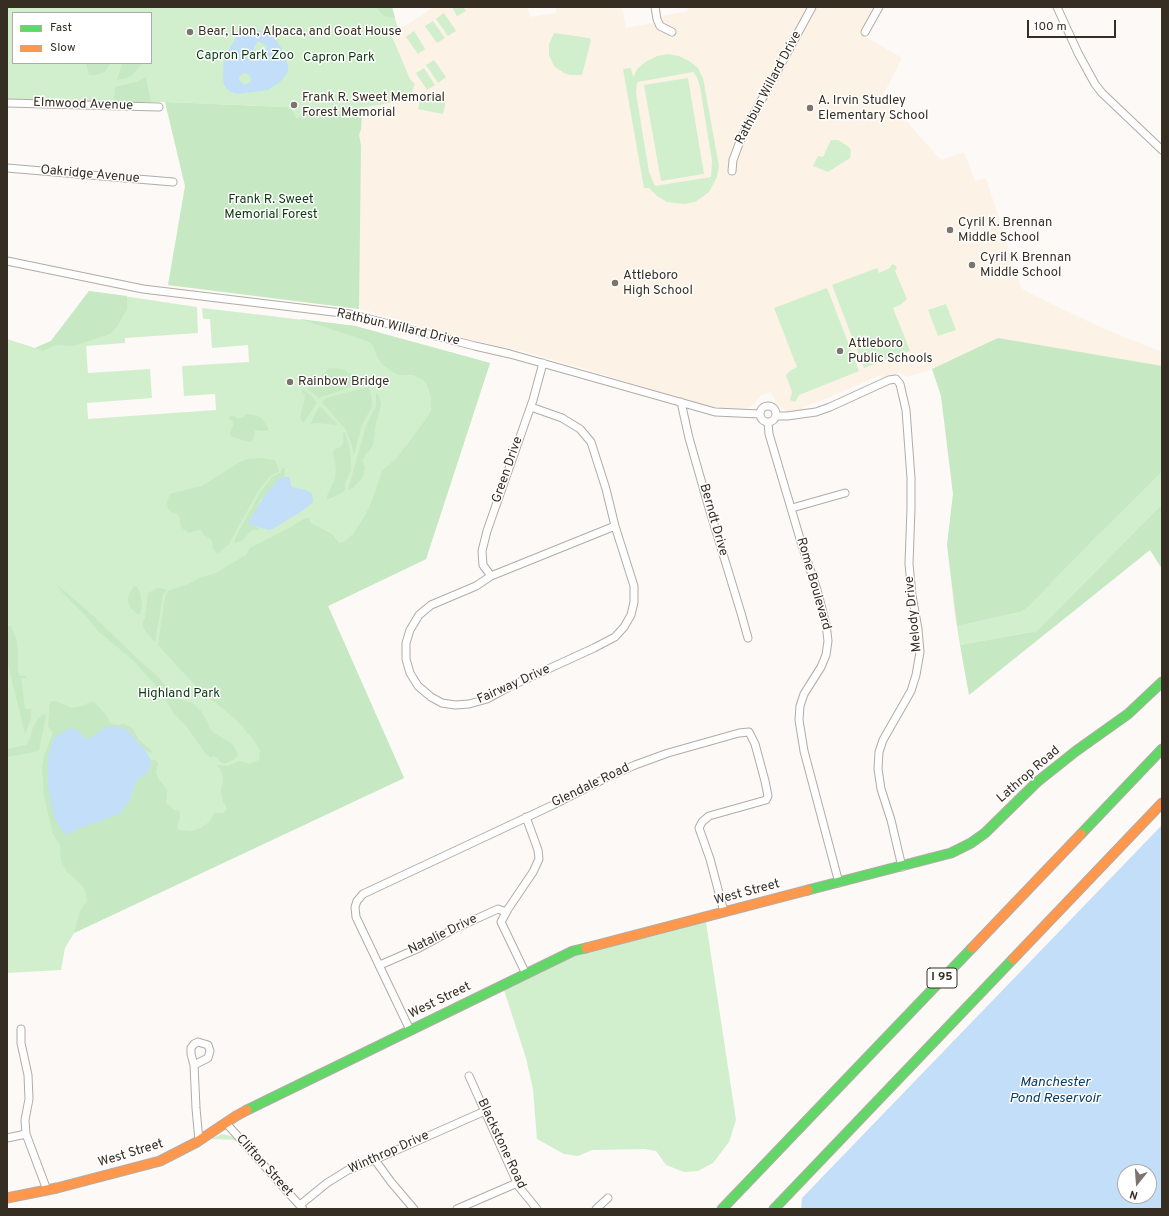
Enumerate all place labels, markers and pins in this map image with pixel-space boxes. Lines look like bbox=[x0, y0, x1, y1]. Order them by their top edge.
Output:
place label: Bear, Lion, Alpaca, and Goat House bbox=[198, 24, 401, 40]
marker: Bear, Lion, Alpaca, and Goat House bbox=[185, 27, 195, 37]
place label: Frank R. Sweet Memorial Forest Memorial bbox=[302, 90, 445, 121]
place label: A. Irvin Studley Elementary School bbox=[818, 93, 928, 124]
marker: Frank R. Sweet Memorial Forest Memorial bbox=[289, 100, 299, 110]
marker: A. Irvin Studley Elementary School bbox=[805, 103, 815, 113]
place label: Cyril K. Brennan Middle School bbox=[958, 215, 1052, 246]
marker: Cyril K. Brennan Middle School bbox=[945, 225, 955, 235]
place label: Cyril K Brennan Middle School bbox=[980, 250, 1071, 281]
marker: Cyril K Brennan Middle School bbox=[967, 260, 977, 270]
place label: Attleboro High School bbox=[623, 268, 693, 299]
marker: Attleboro High School bbox=[610, 278, 620, 288]
place label: Attleboro Public Schools bbox=[848, 336, 933, 367]
marker: Attleboro Public Schools bbox=[835, 346, 845, 356]
place label: Rainbow Bridge bbox=[298, 374, 389, 390]
marker: Rainbow Bridge bbox=[285, 377, 295, 387]

